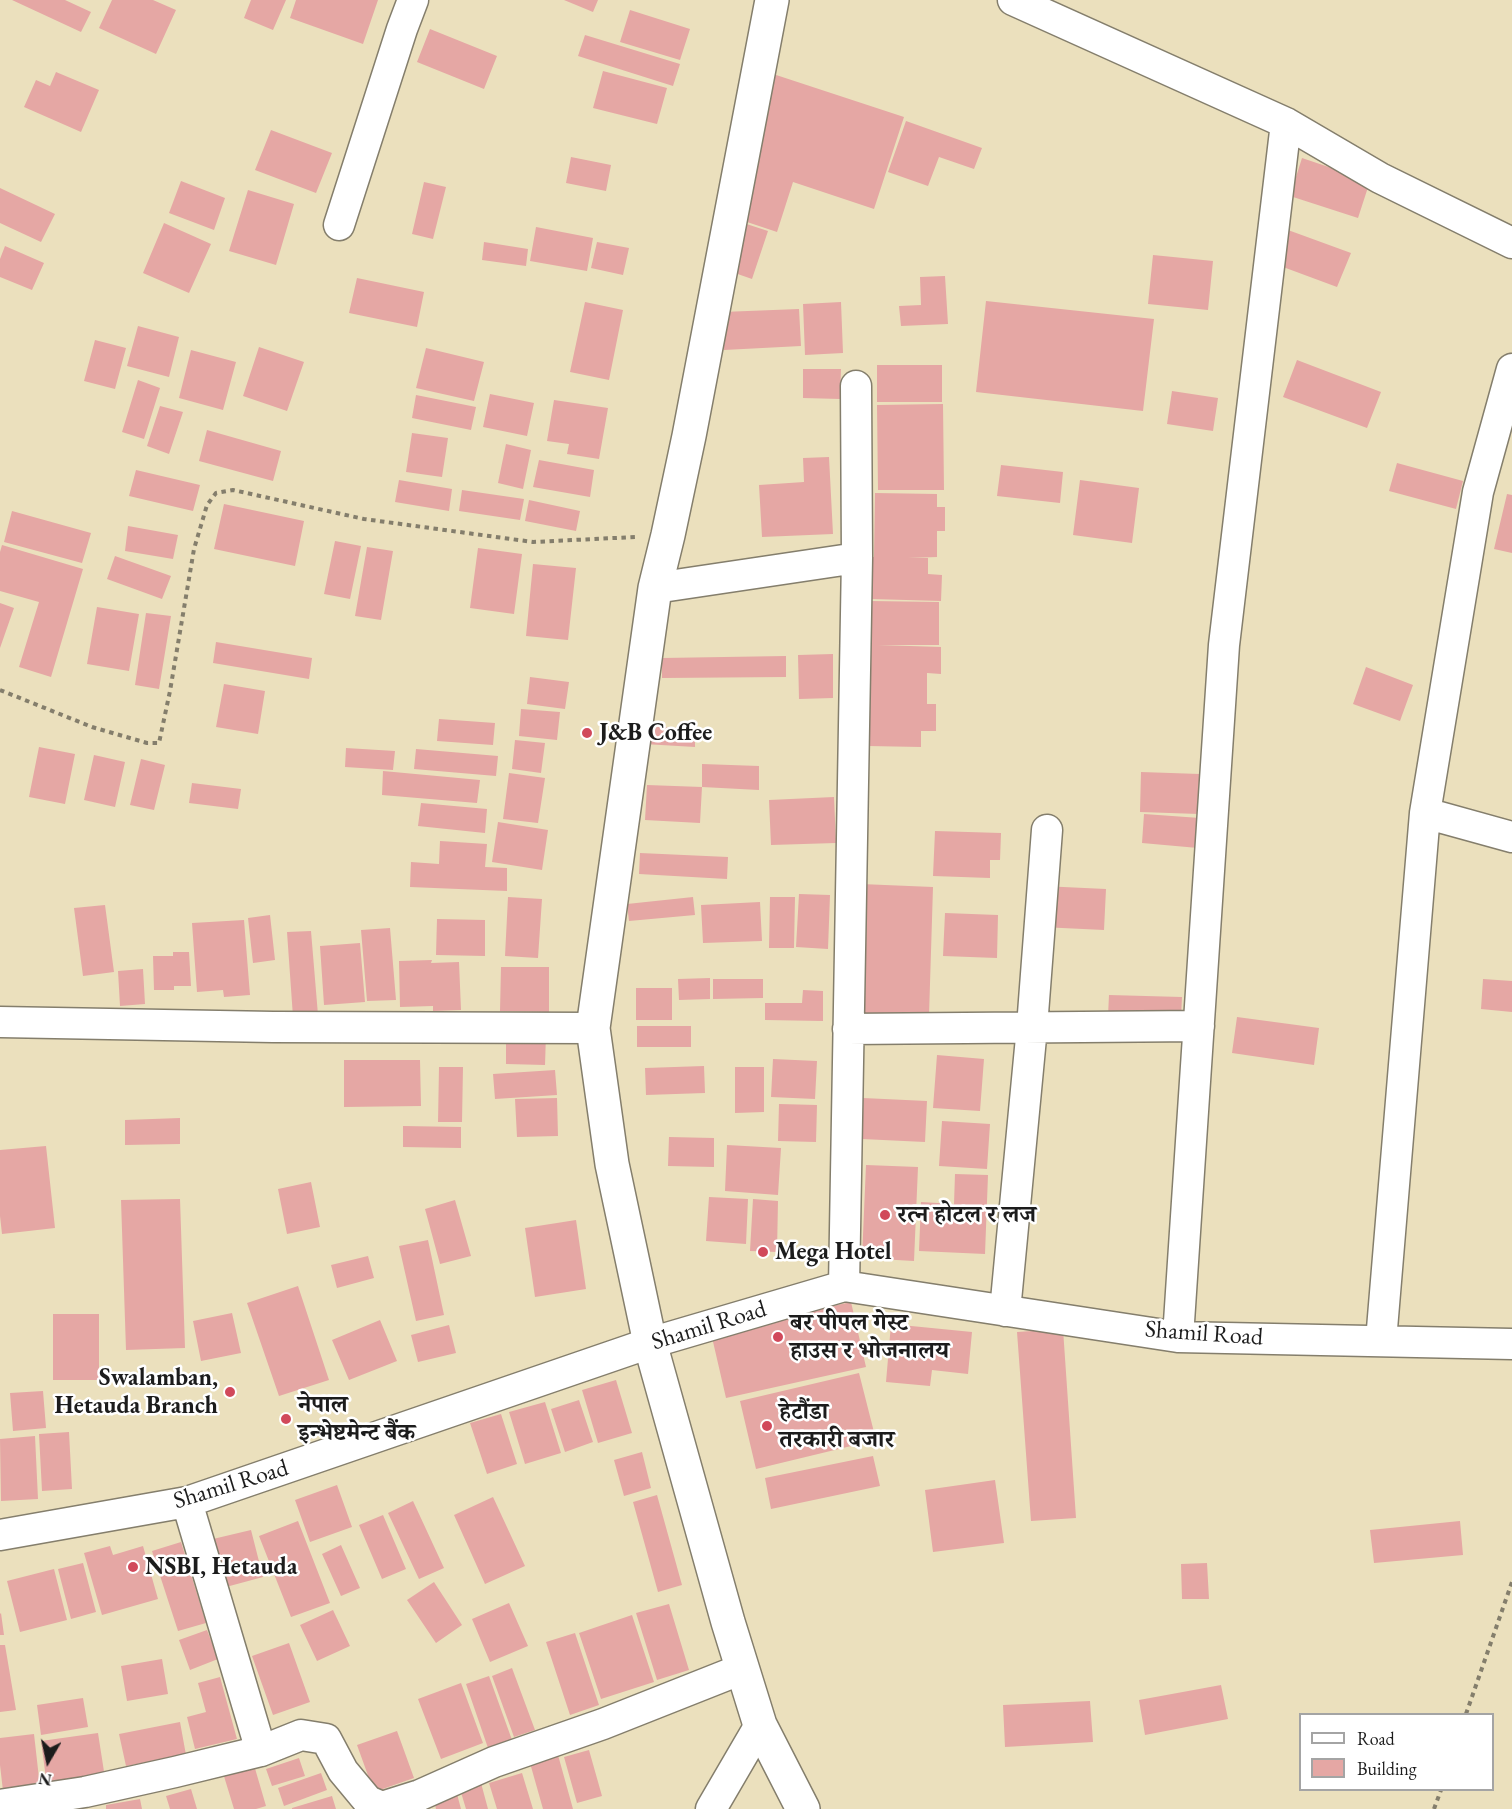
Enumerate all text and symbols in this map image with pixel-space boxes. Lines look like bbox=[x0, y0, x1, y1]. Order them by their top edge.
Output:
place label: J&B Coffee bbox=[599, 719, 712, 747]
marker: J&B Coffee bbox=[580, 726, 594, 740]
place label: रत्‍न होटल र लज bbox=[897, 1201, 1036, 1229]
marker: रत्‍न होटल र लज bbox=[878, 1208, 892, 1222]
place label: Mega Hotel bbox=[775, 1238, 892, 1266]
marker: Mega Hotel bbox=[756, 1245, 770, 1259]
street label: Shamil Road bbox=[648, 1295, 770, 1357]
place label: बर पीपल गेस्ट हाउस र भोजनालय bbox=[790, 1309, 949, 1365]
street label: Shamil Road bbox=[1144, 1316, 1264, 1352]
marker: बर पीपल गेस्ट हाउस र भोजनालय bbox=[771, 1330, 785, 1344]
place label: Swalamban, Hetauda Branch bbox=[54, 1364, 218, 1420]
marker: Swalamban, Hetauda Branch bbox=[223, 1385, 237, 1399]
place label: नेपाल इन्भेष्टमेन्ट बैंक bbox=[298, 1391, 415, 1447]
place label: हेटौंडा तरकारी बजार bbox=[779, 1398, 894, 1454]
marker: नेपाल इन्भेष्टमेन्ट बैंक bbox=[279, 1412, 293, 1426]
marker: हेटौंडा तरकारी बजार bbox=[760, 1419, 774, 1433]
street label: Shamil Road bbox=[170, 1454, 292, 1516]
place label: NSBI, Hetauda bbox=[145, 1553, 297, 1581]
marker: NSBI, Hetauda bbox=[126, 1560, 140, 1574]
legend bbox=[1299, 1713, 1494, 1791]
text: Road bbox=[1357, 1727, 1395, 1750]
north arrow bbox=[18, 1731, 78, 1791]
text: Building bbox=[1357, 1757, 1417, 1780]
text: N bbox=[37, 1768, 53, 1791]

